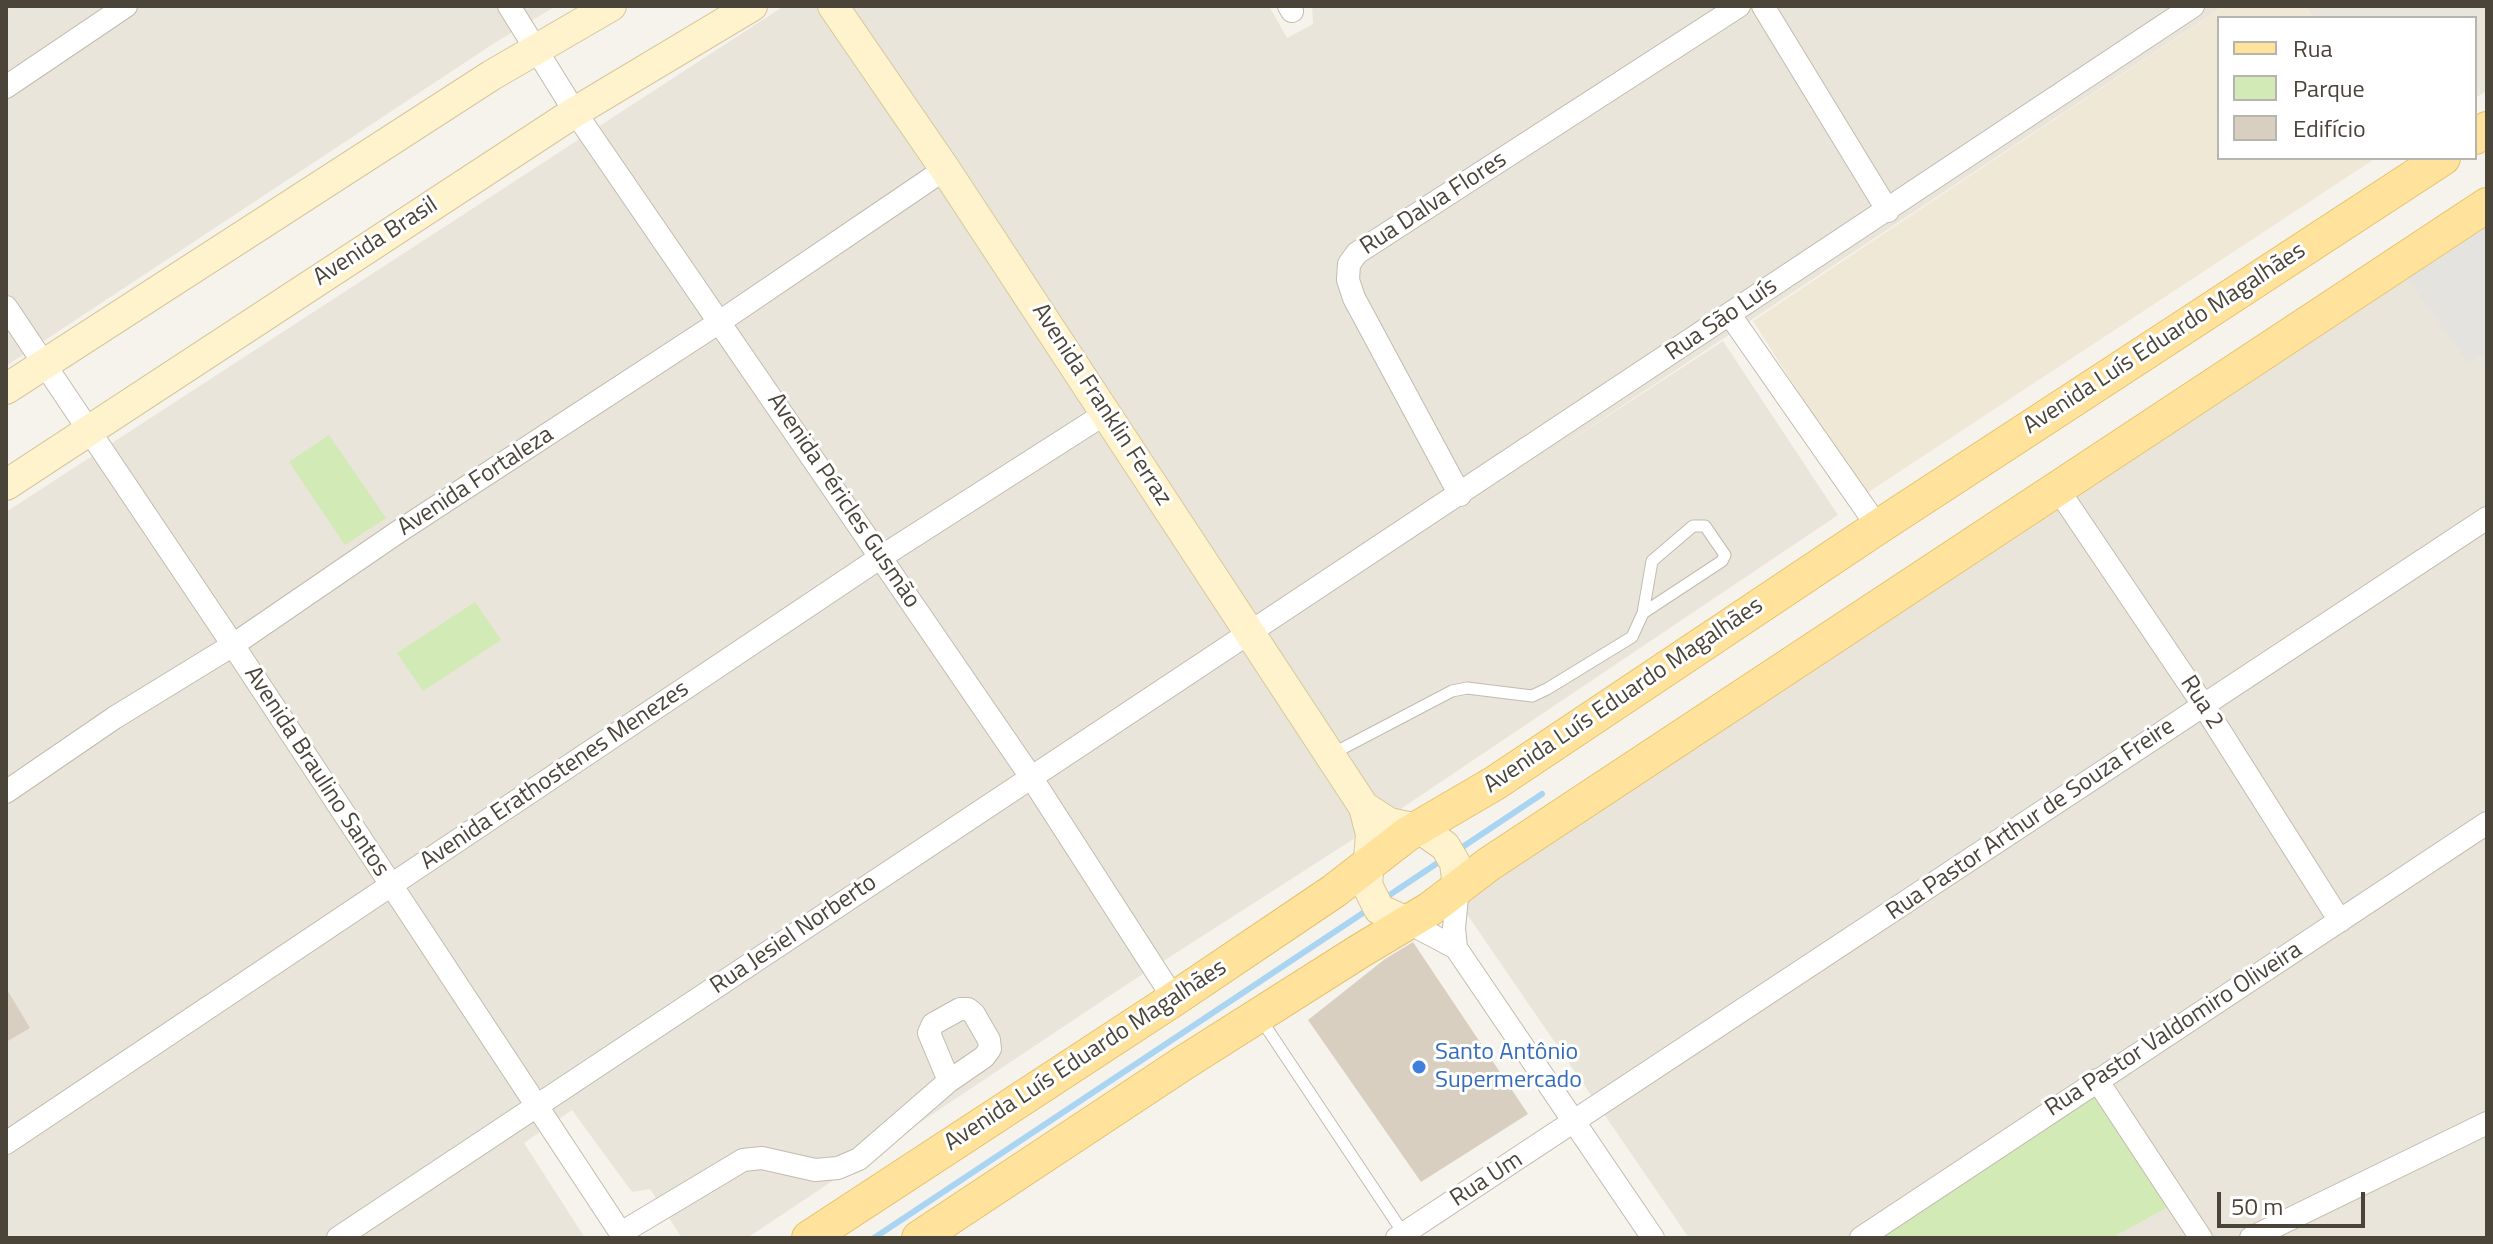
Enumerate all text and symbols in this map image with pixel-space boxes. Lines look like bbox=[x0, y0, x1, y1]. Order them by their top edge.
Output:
legend bbox=[2217, 16, 2477, 160]
text: Rua bbox=[2293, 30, 2332, 66]
text: Parque bbox=[2293, 70, 2365, 106]
text: Edifício bbox=[2293, 110, 2366, 146]
street label: Rua Dalva Flores bbox=[1355, 146, 1513, 262]
street label: Avenida Brasil bbox=[308, 191, 444, 293]
street label: Avenida Luís Eduardo Magalhães bbox=[2018, 237, 2312, 441]
street label: Rua São Luís bbox=[1661, 272, 1783, 368]
street label: Avenida Franklin Ferraz bbox=[1025, 299, 1177, 511]
street label: Avenida Péricles Gusmão bbox=[760, 388, 926, 614]
street label: Avenida Fortaleza bbox=[393, 421, 559, 543]
street label: Avenida Luís Eduardo Magalhães bbox=[1479, 592, 1769, 800]
street label: Avenida Braulino Santos bbox=[237, 661, 395, 883]
street label: Rua 2 bbox=[2173, 671, 2229, 735]
street label: Avenida Erathostenes Menezes bbox=[415, 675, 695, 877]
street label: Rua Pastor Arthur de Souza Freire bbox=[1881, 713, 2181, 927]
street label: Rua Jesiel Norberto bbox=[705, 869, 883, 1001]
street label: Rua Pastor Valdomiro Oliveira bbox=[2040, 936, 2308, 1124]
street label: Avenida Luís Eduardo Magalhães bbox=[939, 954, 1233, 1158]
place label: Santo Antônio Supermercado bbox=[1435, 1039, 1582, 1095]
marker: Santo Antônio Supermercado bbox=[1410, 1058, 1428, 1076]
street label: Rua Um bbox=[1445, 1146, 1529, 1214]
scale bar bbox=[2221, 1176, 2369, 1226]
text: 50 m bbox=[2231, 1188, 2283, 1224]

